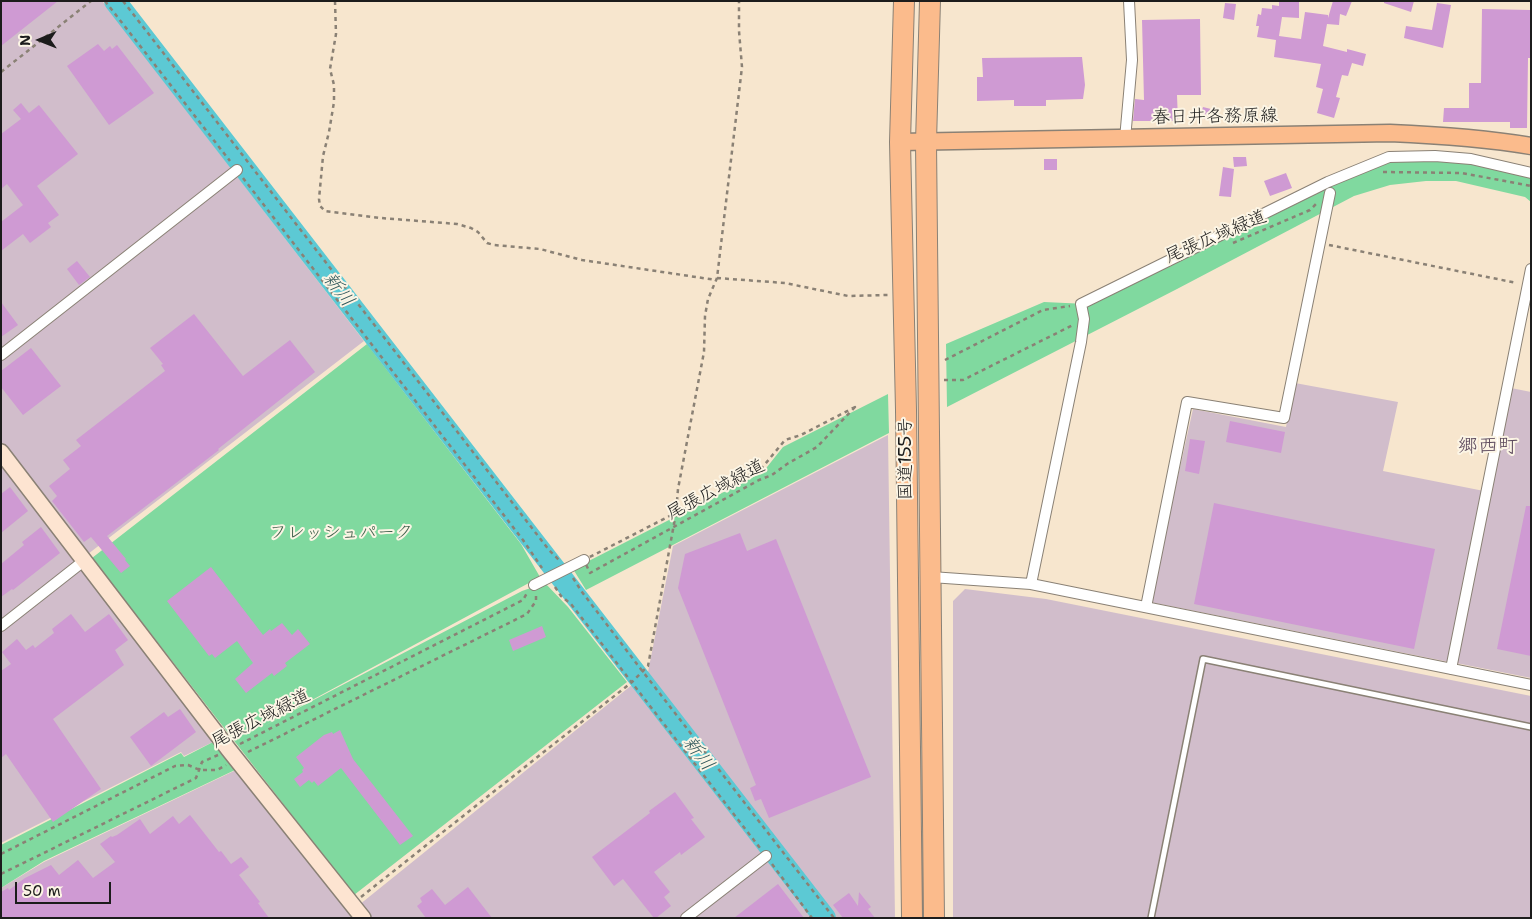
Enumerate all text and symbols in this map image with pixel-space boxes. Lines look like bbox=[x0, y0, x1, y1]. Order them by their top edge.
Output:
north arrow bbox=[15, 15, 65, 65]
text: N bbox=[16, 35, 34, 46]
street label: 春日井各務原線 bbox=[1152, 105, 1278, 129]
street label: 尾張広域緑道 bbox=[1162, 206, 1270, 268]
water label: 新川 bbox=[317, 268, 359, 312]
street label: 国道155号 bbox=[895, 418, 917, 500]
district label: 郷西町 bbox=[1458, 435, 1518, 459]
street label: 尾張広域緑道 bbox=[663, 455, 769, 525]
park label: フレッシュパーク bbox=[269, 522, 413, 544]
street label: 尾張広域緑道 bbox=[208, 685, 314, 753]
water label: 新川 bbox=[677, 732, 719, 776]
scale bar bbox=[18, 872, 114, 904]
text: 50 m bbox=[23, 881, 61, 901]

